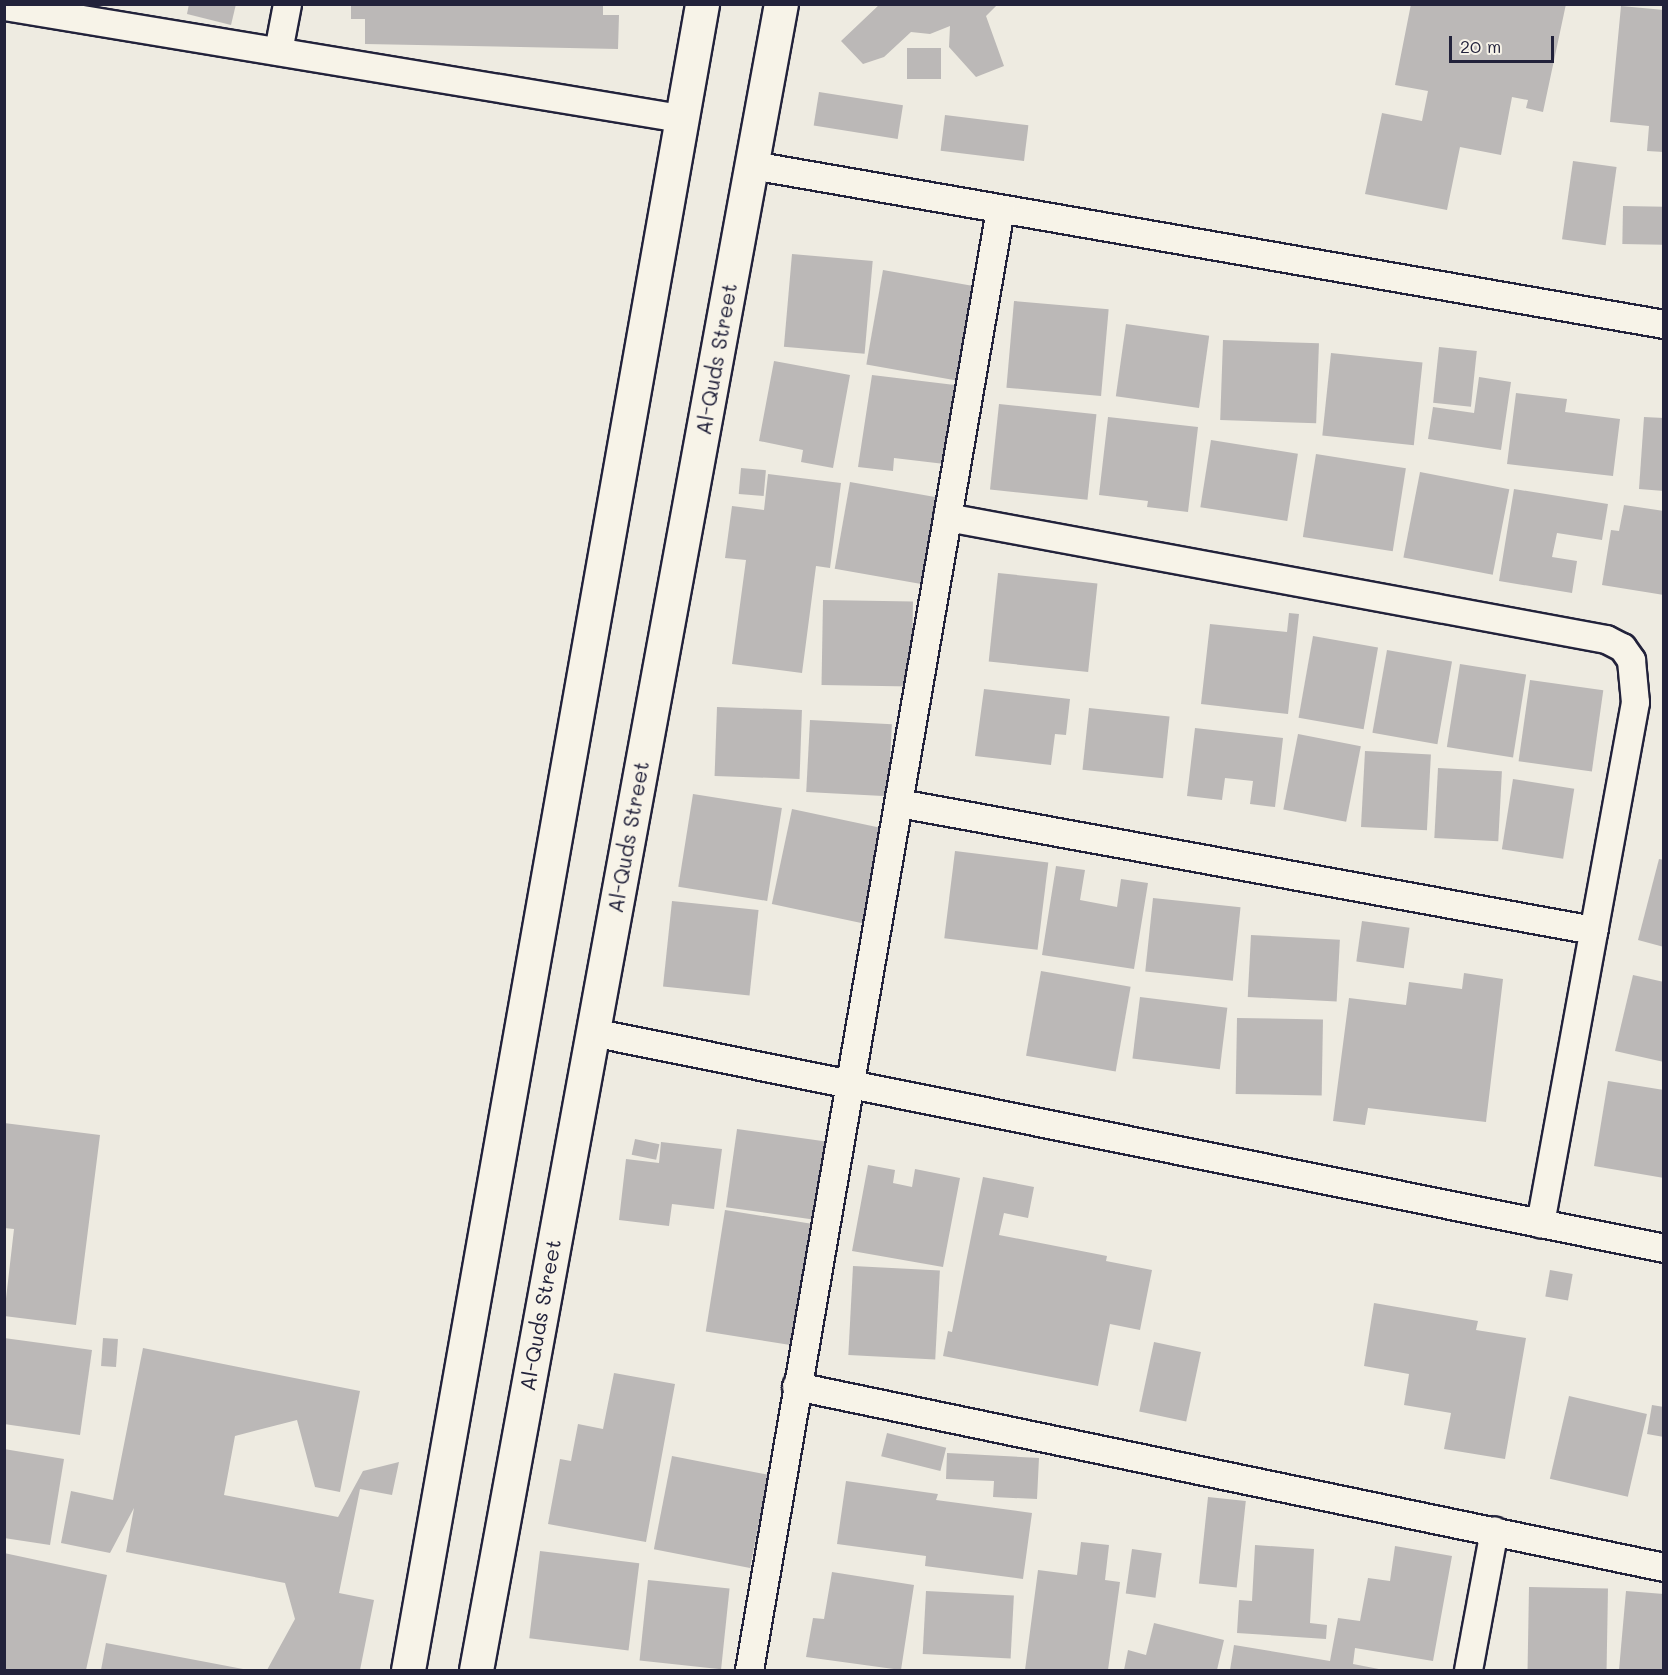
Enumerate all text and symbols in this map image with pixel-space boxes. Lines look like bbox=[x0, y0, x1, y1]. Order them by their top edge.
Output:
scale bar bbox=[1452, 24, 1557, 62]
text: 20 m bbox=[1460, 34, 1501, 58]
street label: Al-Quds Street bbox=[690, 281, 742, 437]
street label: Al-Quds Street bbox=[602, 759, 654, 915]
street label: Al-Quds Street bbox=[514, 1237, 566, 1393]

